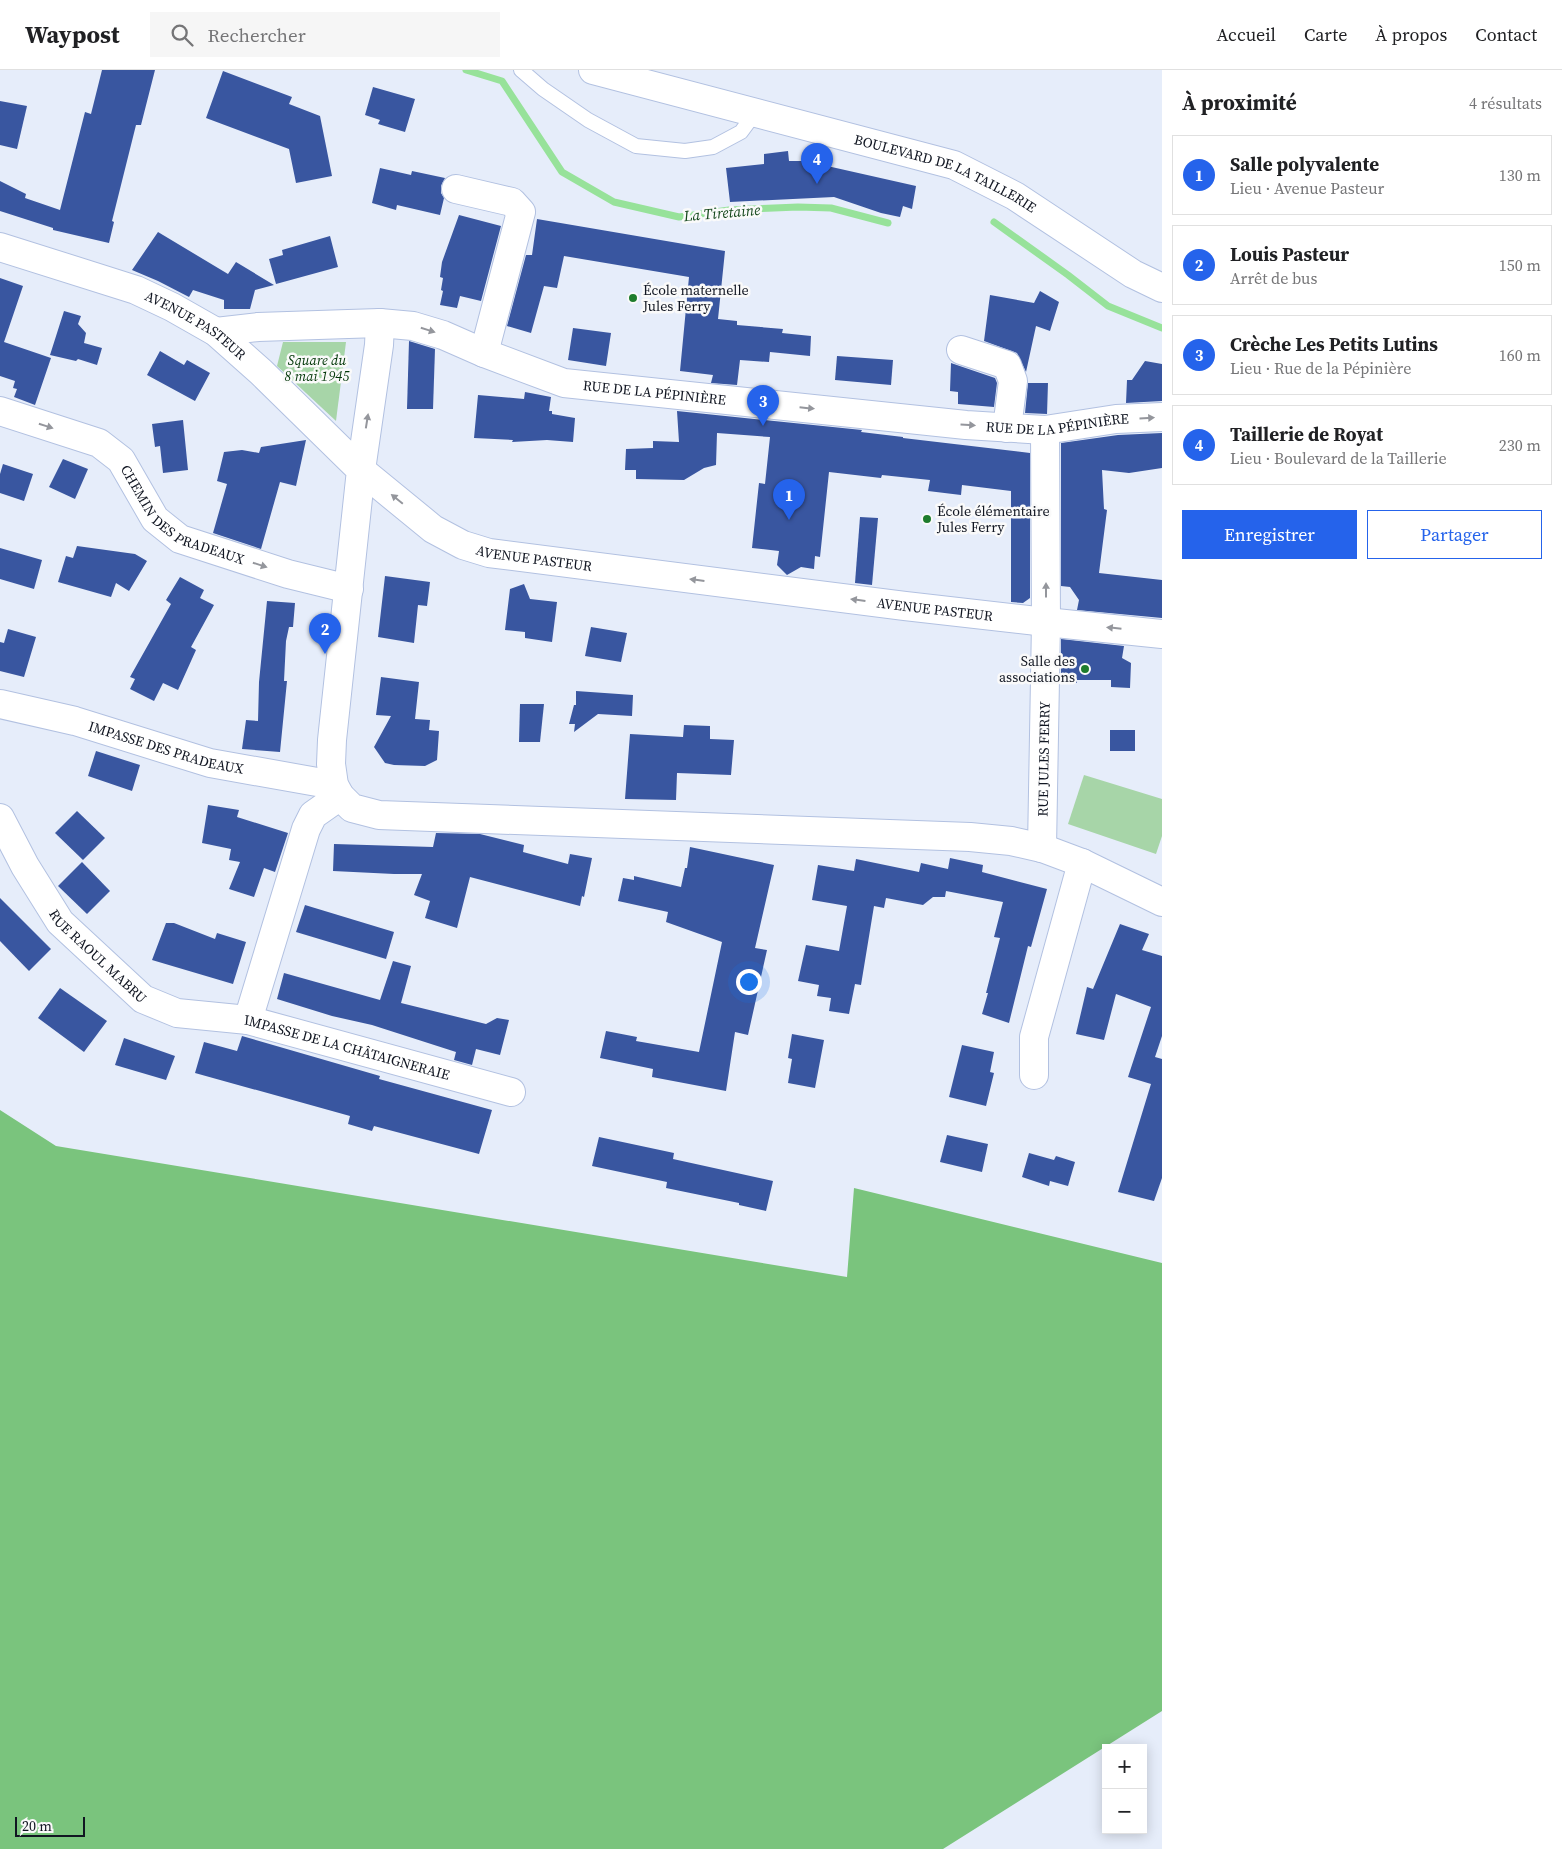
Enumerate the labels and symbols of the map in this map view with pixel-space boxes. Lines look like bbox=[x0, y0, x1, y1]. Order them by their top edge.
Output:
street label: BOULEVARD DE LA TAILLERIE bbox=[852, 129, 1040, 217]
pin: 4 bbox=[801, 143, 833, 184]
water label: La Tiretaine bbox=[682, 199, 761, 226]
place label: École maternelle Jules Ferry bbox=[642, 280, 749, 316]
street label: AVENUE PASTEUR bbox=[142, 286, 251, 364]
marker: École maternelle Jules Ferry bbox=[627, 292, 639, 304]
one-way arrow bbox=[420, 327, 435, 334]
park label: Square du 8 mai 1945 bbox=[284, 350, 351, 386]
street label: RUE DE LA PÉPINIÈRE bbox=[582, 375, 727, 410]
pin: 3 bbox=[747, 385, 779, 426]
one-way arrow bbox=[799, 404, 815, 412]
street label: RUE DE LA PÉPINIÈRE bbox=[985, 408, 1129, 440]
one-way arrow bbox=[364, 413, 372, 429]
one-way arrow bbox=[1139, 413, 1155, 421]
one-way arrow bbox=[960, 422, 976, 430]
one-way arrow bbox=[39, 423, 54, 430]
street label: CHEMIN DES PRADEAUX bbox=[116, 461, 247, 569]
pin: 1 bbox=[773, 479, 805, 520]
one-way arrow bbox=[391, 493, 404, 504]
place label: École élémentaire Jules Ferry bbox=[936, 501, 1050, 537]
marker: École élémentaire Jules Ferry bbox=[921, 513, 933, 525]
street label: AVENUE PASTEUR bbox=[474, 540, 593, 576]
one-way arrow bbox=[253, 562, 268, 570]
one-way arrow bbox=[689, 576, 705, 584]
one-way arrow bbox=[1042, 581, 1050, 597]
street label: AVENUE PASTEUR bbox=[876, 592, 994, 626]
one-way arrow bbox=[850, 596, 866, 604]
pin: 2 bbox=[309, 613, 341, 654]
one-way arrow bbox=[1105, 624, 1121, 632]
place label: Salle des associations bbox=[999, 651, 1075, 687]
marker: Salle des associations bbox=[1079, 663, 1091, 675]
street label: RUE JULES FERRY bbox=[1033, 701, 1055, 817]
street label: IMPASSE DES PRADEAUX bbox=[86, 716, 245, 779]
street label: RUE RAOUL MABRU bbox=[44, 905, 151, 1008]
your location bbox=[736, 969, 762, 995]
street label: IMPASSE DE LA CHÂTAIGNERAIE bbox=[243, 1010, 452, 1085]
scale bar bbox=[15, 1814, 85, 1837]

